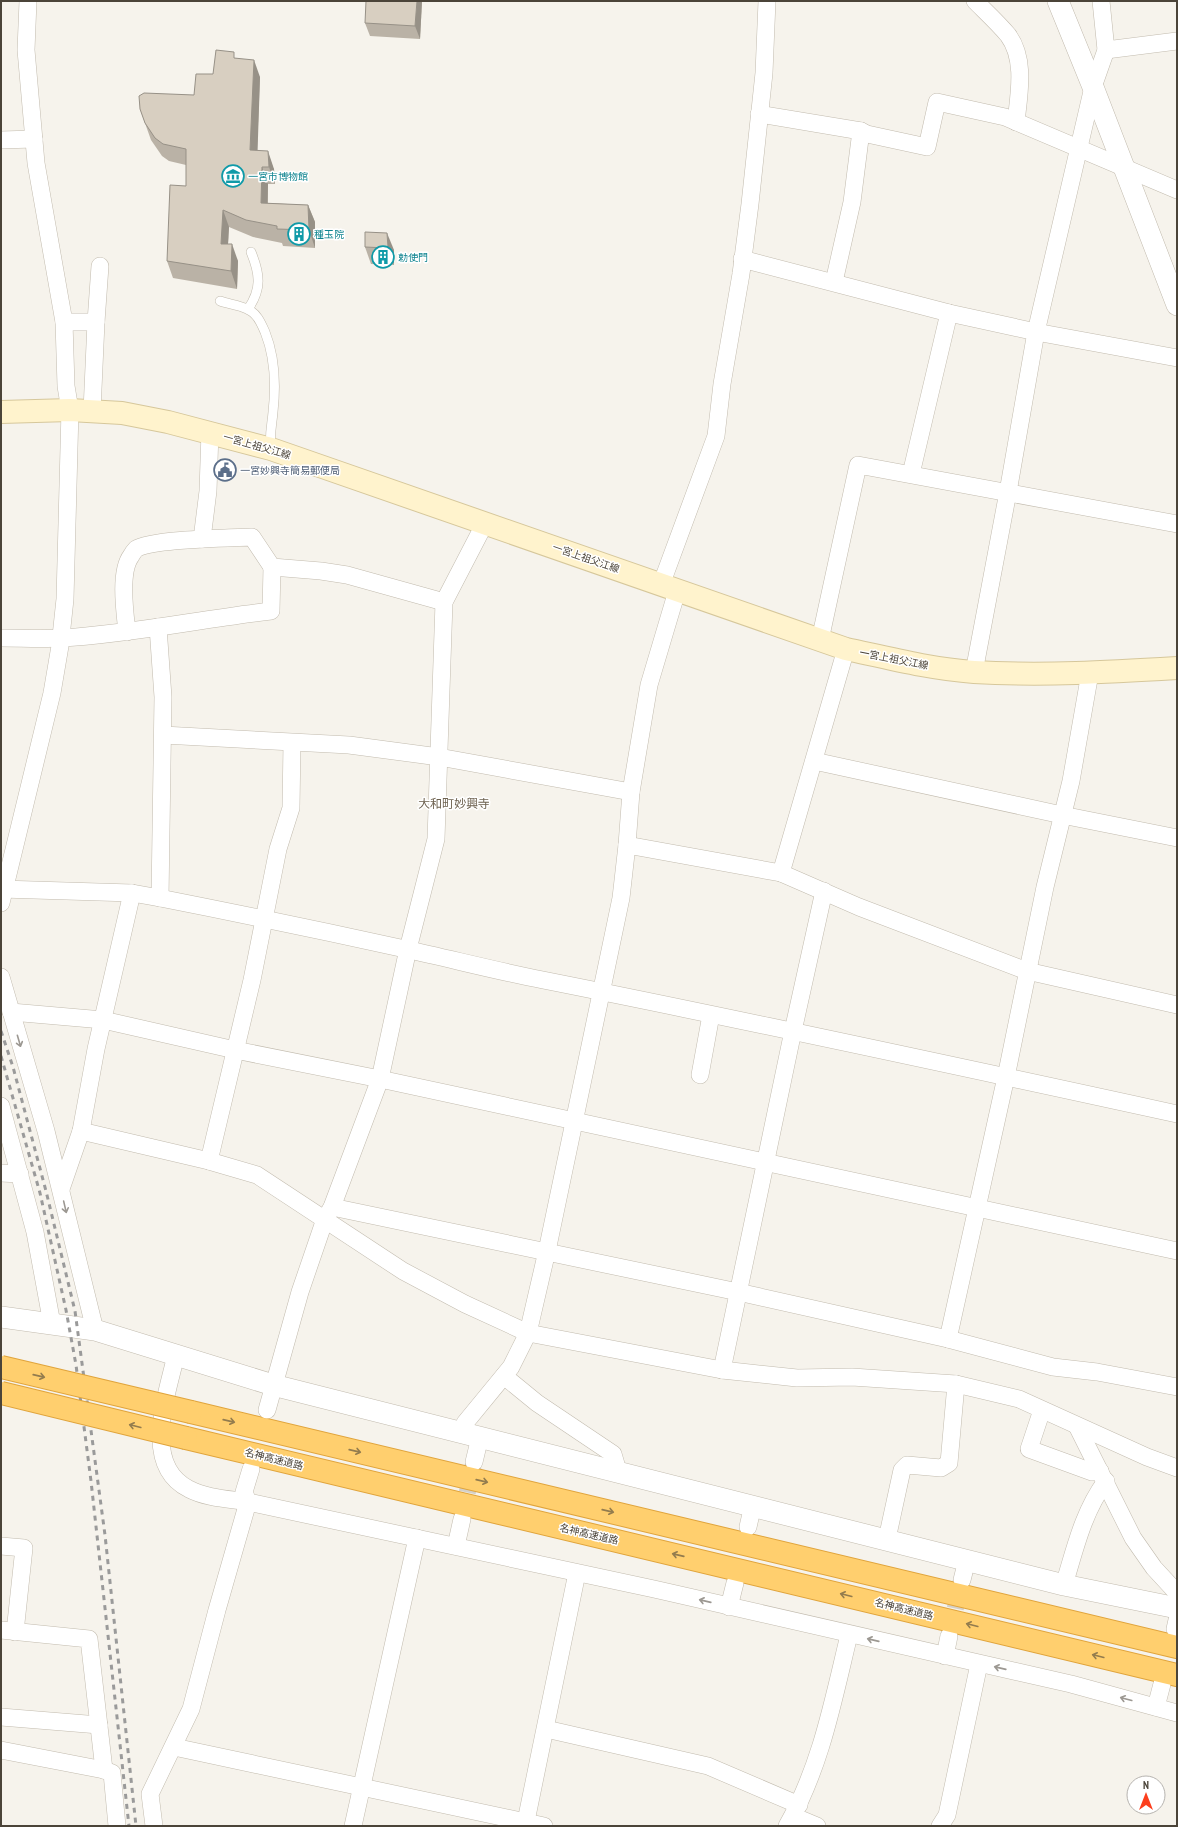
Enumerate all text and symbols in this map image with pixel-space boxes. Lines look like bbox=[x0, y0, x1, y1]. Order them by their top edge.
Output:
museum icon: 一宮市博物館 bbox=[220, 163, 246, 189]
place label: 一宮市博物館 bbox=[248, 170, 308, 183]
building icon: 種玉院 bbox=[286, 221, 312, 247]
place label: 種玉院 bbox=[314, 228, 344, 241]
building icon: 勅使門 bbox=[370, 244, 396, 270]
place label: 勅使門 bbox=[398, 251, 428, 264]
street label: 一宮上祖父江線 bbox=[222, 430, 292, 462]
public building icon: 一宮妙興寺簡易郵便局 bbox=[212, 457, 238, 483]
place label: 一宮妙興寺簡易郵便局 bbox=[240, 464, 340, 477]
street label: 一宮上祖父江線 bbox=[551, 540, 621, 576]
street label: 一宮上祖父江線 bbox=[858, 646, 930, 672]
district label: 大和町妙興寺 bbox=[418, 796, 490, 811]
one-way arrow bbox=[16, 1035, 23, 1048]
one-way arrow bbox=[62, 1200, 69, 1213]
one-way arrow bbox=[32, 1372, 45, 1380]
one-way arrow bbox=[222, 1417, 235, 1425]
one-way arrow bbox=[128, 1421, 141, 1429]
street label: 名神高速道路 bbox=[243, 1445, 305, 1473]
one-way arrow bbox=[348, 1448, 361, 1455]
one-way arrow bbox=[475, 1478, 488, 1485]
one-way arrow bbox=[601, 1508, 614, 1515]
street label: 名神高速道路 bbox=[558, 1521, 620, 1547]
one-way arrow bbox=[672, 1551, 685, 1559]
one-way arrow bbox=[839, 1590, 852, 1598]
street label: 名神高速道路 bbox=[873, 1595, 935, 1623]
one-way arrow bbox=[699, 1597, 712, 1605]
one-way arrow bbox=[966, 1621, 979, 1629]
one-way arrow bbox=[867, 1635, 880, 1643]
one-way arrow bbox=[1092, 1652, 1105, 1659]
one-way arrow bbox=[993, 1664, 1006, 1672]
one-way arrow bbox=[1120, 1695, 1133, 1702]
north arrow bbox=[1126, 1775, 1166, 1815]
text: N bbox=[1143, 1778, 1149, 1792]

